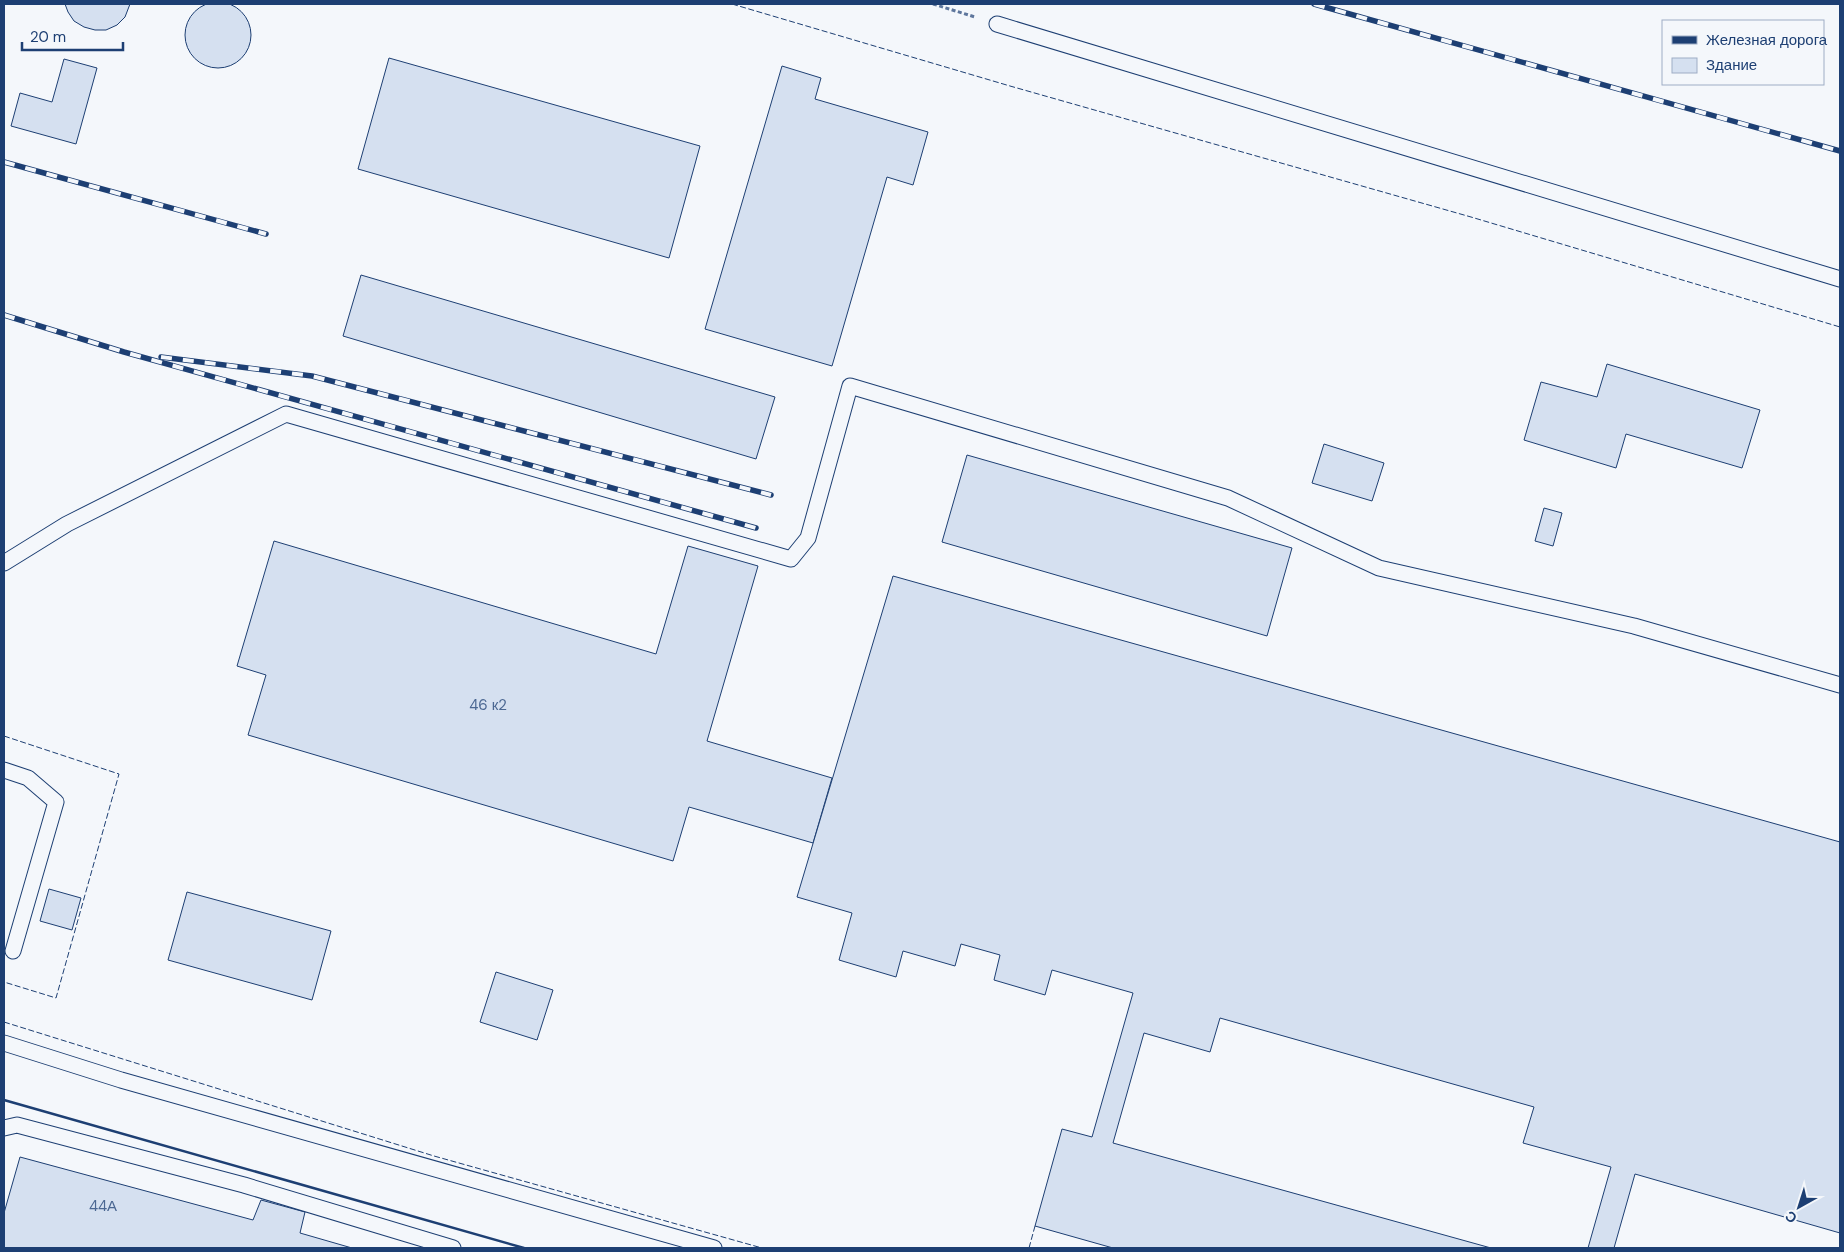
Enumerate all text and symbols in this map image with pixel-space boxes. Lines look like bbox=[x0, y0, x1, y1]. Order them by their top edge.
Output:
scale bar bbox=[22, 20, 124, 52]
legend bbox=[1662, 20, 1824, 85]
text: 20 m bbox=[30, 27, 66, 47]
text: Железная дорога bbox=[1706, 30, 1828, 50]
text: Здание bbox=[1706, 55, 1757, 75]
house number: 46 к2 bbox=[469, 695, 507, 715]
north arrow bbox=[1774, 1182, 1824, 1232]
house number: 44А bbox=[89, 1196, 117, 1216]
text: С bbox=[1781, 1207, 1800, 1227]

